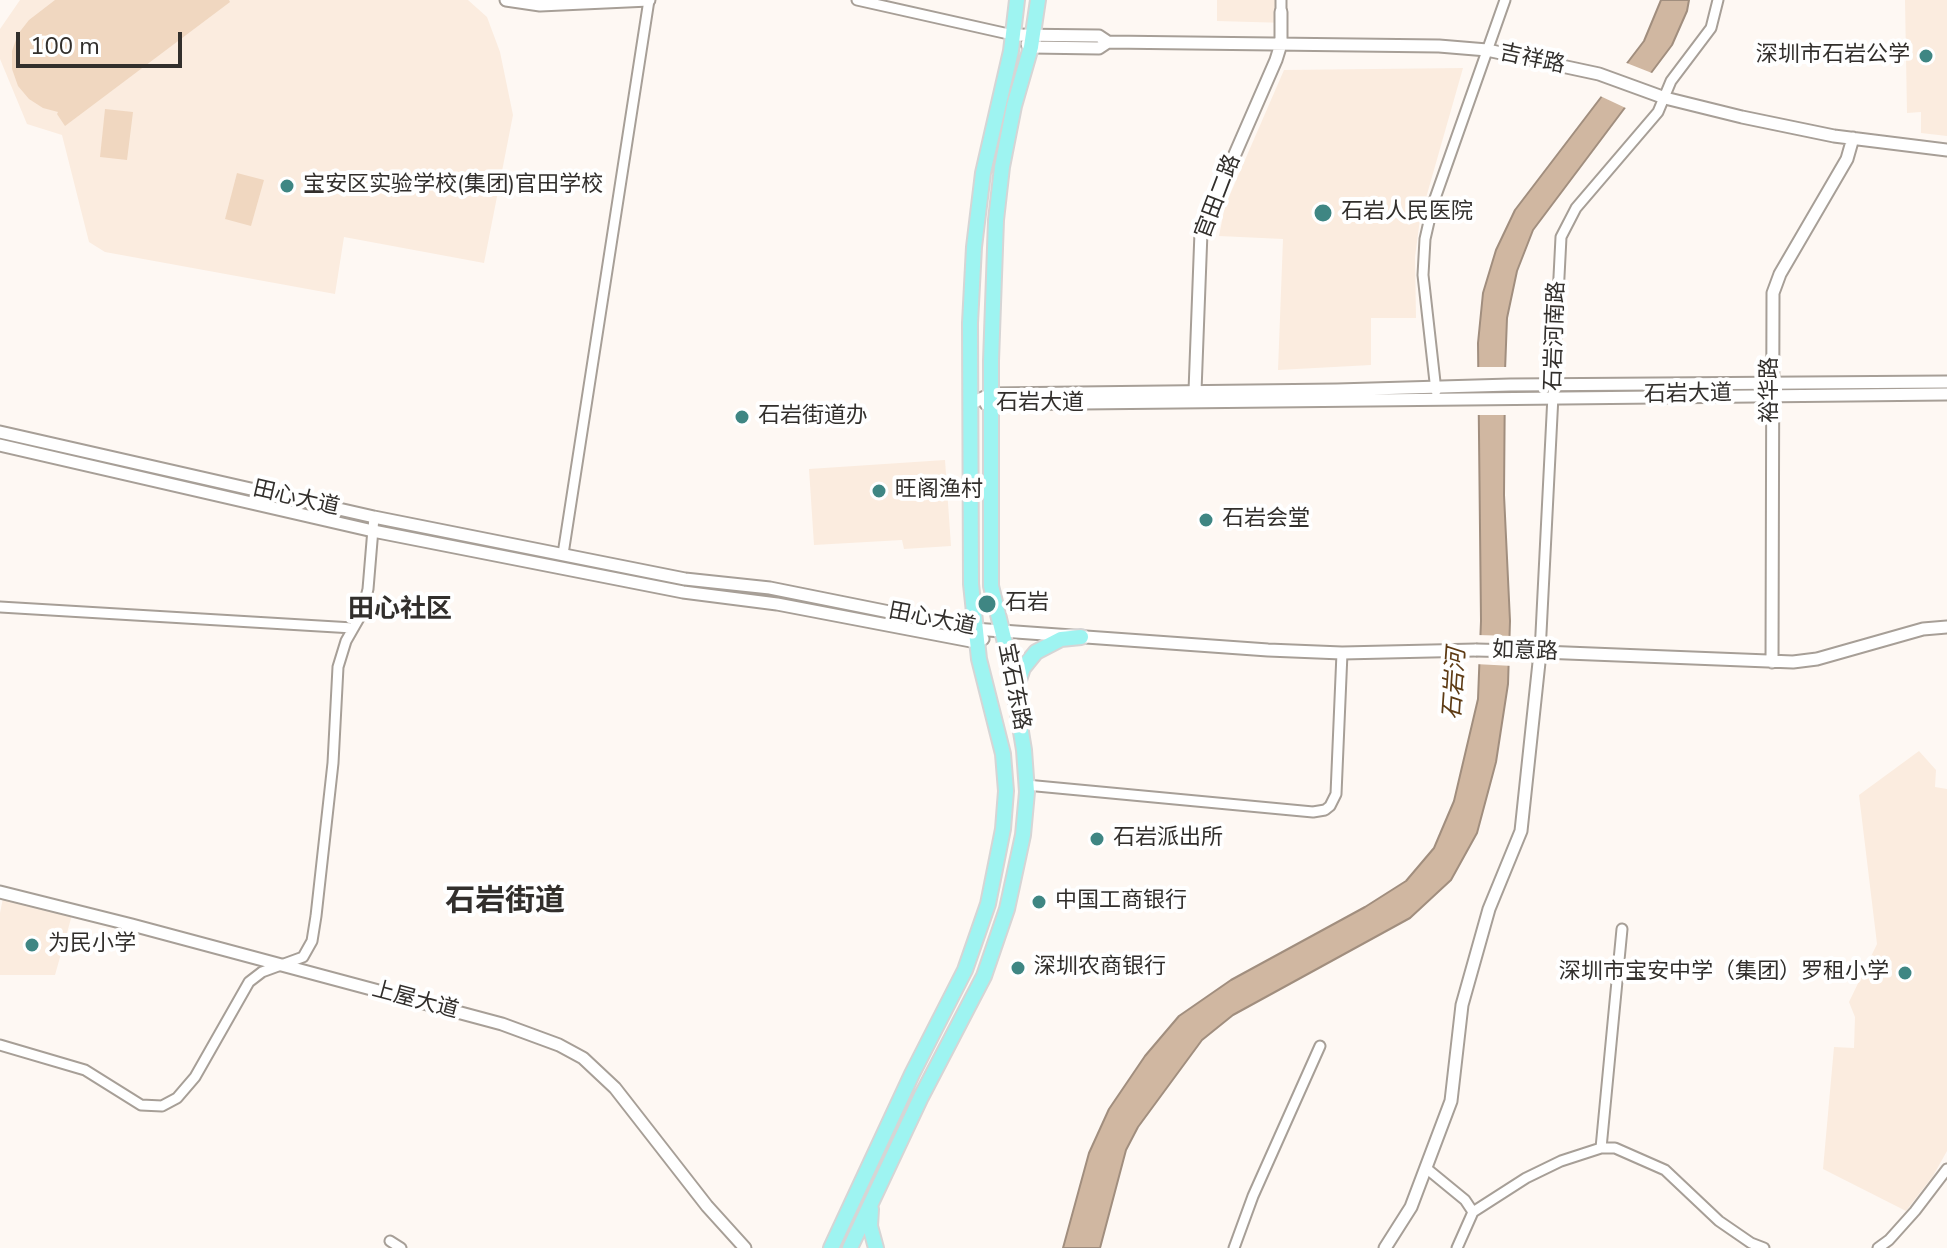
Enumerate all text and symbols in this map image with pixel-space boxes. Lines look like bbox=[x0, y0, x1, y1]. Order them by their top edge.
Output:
scale bar bbox=[20, 16, 186, 66]
text: 100 m bbox=[30, 30, 100, 62]
street label: 吉祥路 bbox=[1497, 40, 1567, 80]
place label: 深圳市石岩公学 bbox=[1756, 43, 1910, 69]
marker: 深圳市石岩公学 bbox=[1917, 47, 1935, 65]
street label: 官田二路 bbox=[1191, 151, 1247, 243]
place label: 宝安区实验学校(集团)官田学校 bbox=[303, 173, 603, 199]
marker: 宝安区实验学校(集团)官田学校 bbox=[278, 177, 296, 195]
place label: 石岩人民医院 bbox=[1341, 200, 1473, 226]
marker: 石岩人民医院 bbox=[1312, 202, 1334, 224]
street label: 石岩河南路 bbox=[1541, 281, 1571, 391]
street label: 裕华路 bbox=[1758, 357, 1784, 423]
street label: 石岩大道 bbox=[1644, 381, 1732, 409]
street label: 石岩大道 bbox=[996, 391, 1084, 417]
place label: 石岩街道办 bbox=[758, 404, 868, 430]
marker: 石岩街道办 bbox=[733, 408, 751, 426]
street label: 田心大道 bbox=[250, 476, 342, 522]
place label: 旺阁渔村 bbox=[895, 478, 983, 504]
marker: 旺阁渔村 bbox=[870, 482, 888, 500]
place label: 石岩会堂 bbox=[1222, 507, 1310, 533]
marker: 石岩会堂 bbox=[1197, 511, 1215, 529]
place label: 石岩 bbox=[1005, 591, 1049, 617]
marker: 石岩 bbox=[976, 593, 998, 615]
district label: 田心社区 bbox=[348, 595, 452, 627]
street label: 田心大道 bbox=[886, 599, 978, 641]
street label: 如意路 bbox=[1492, 638, 1558, 666]
street label: 宝石东路 bbox=[992, 641, 1034, 733]
water label: 石岩河 bbox=[1439, 647, 1473, 721]
place label: 石岩派出所 bbox=[1113, 826, 1223, 852]
marker: 石岩派出所 bbox=[1088, 830, 1106, 848]
district label: 石岩街道 bbox=[445, 885, 565, 921]
place label: 中国工商银行 bbox=[1055, 889, 1187, 915]
marker: 中国工商银行 bbox=[1030, 893, 1048, 911]
place label: 为民小学 bbox=[48, 932, 136, 958]
marker: 为民小学 bbox=[23, 936, 41, 954]
place label: 深圳农商银行 bbox=[1034, 955, 1166, 981]
marker: 深圳农商银行 bbox=[1009, 959, 1027, 977]
place label: 深圳市宝安中学（集团）罗租小学 bbox=[1559, 960, 1889, 986]
marker: 深圳市宝安中学（集团）罗租小学 bbox=[1896, 964, 1914, 982]
street label: 上屋大道 bbox=[369, 977, 461, 1025]

